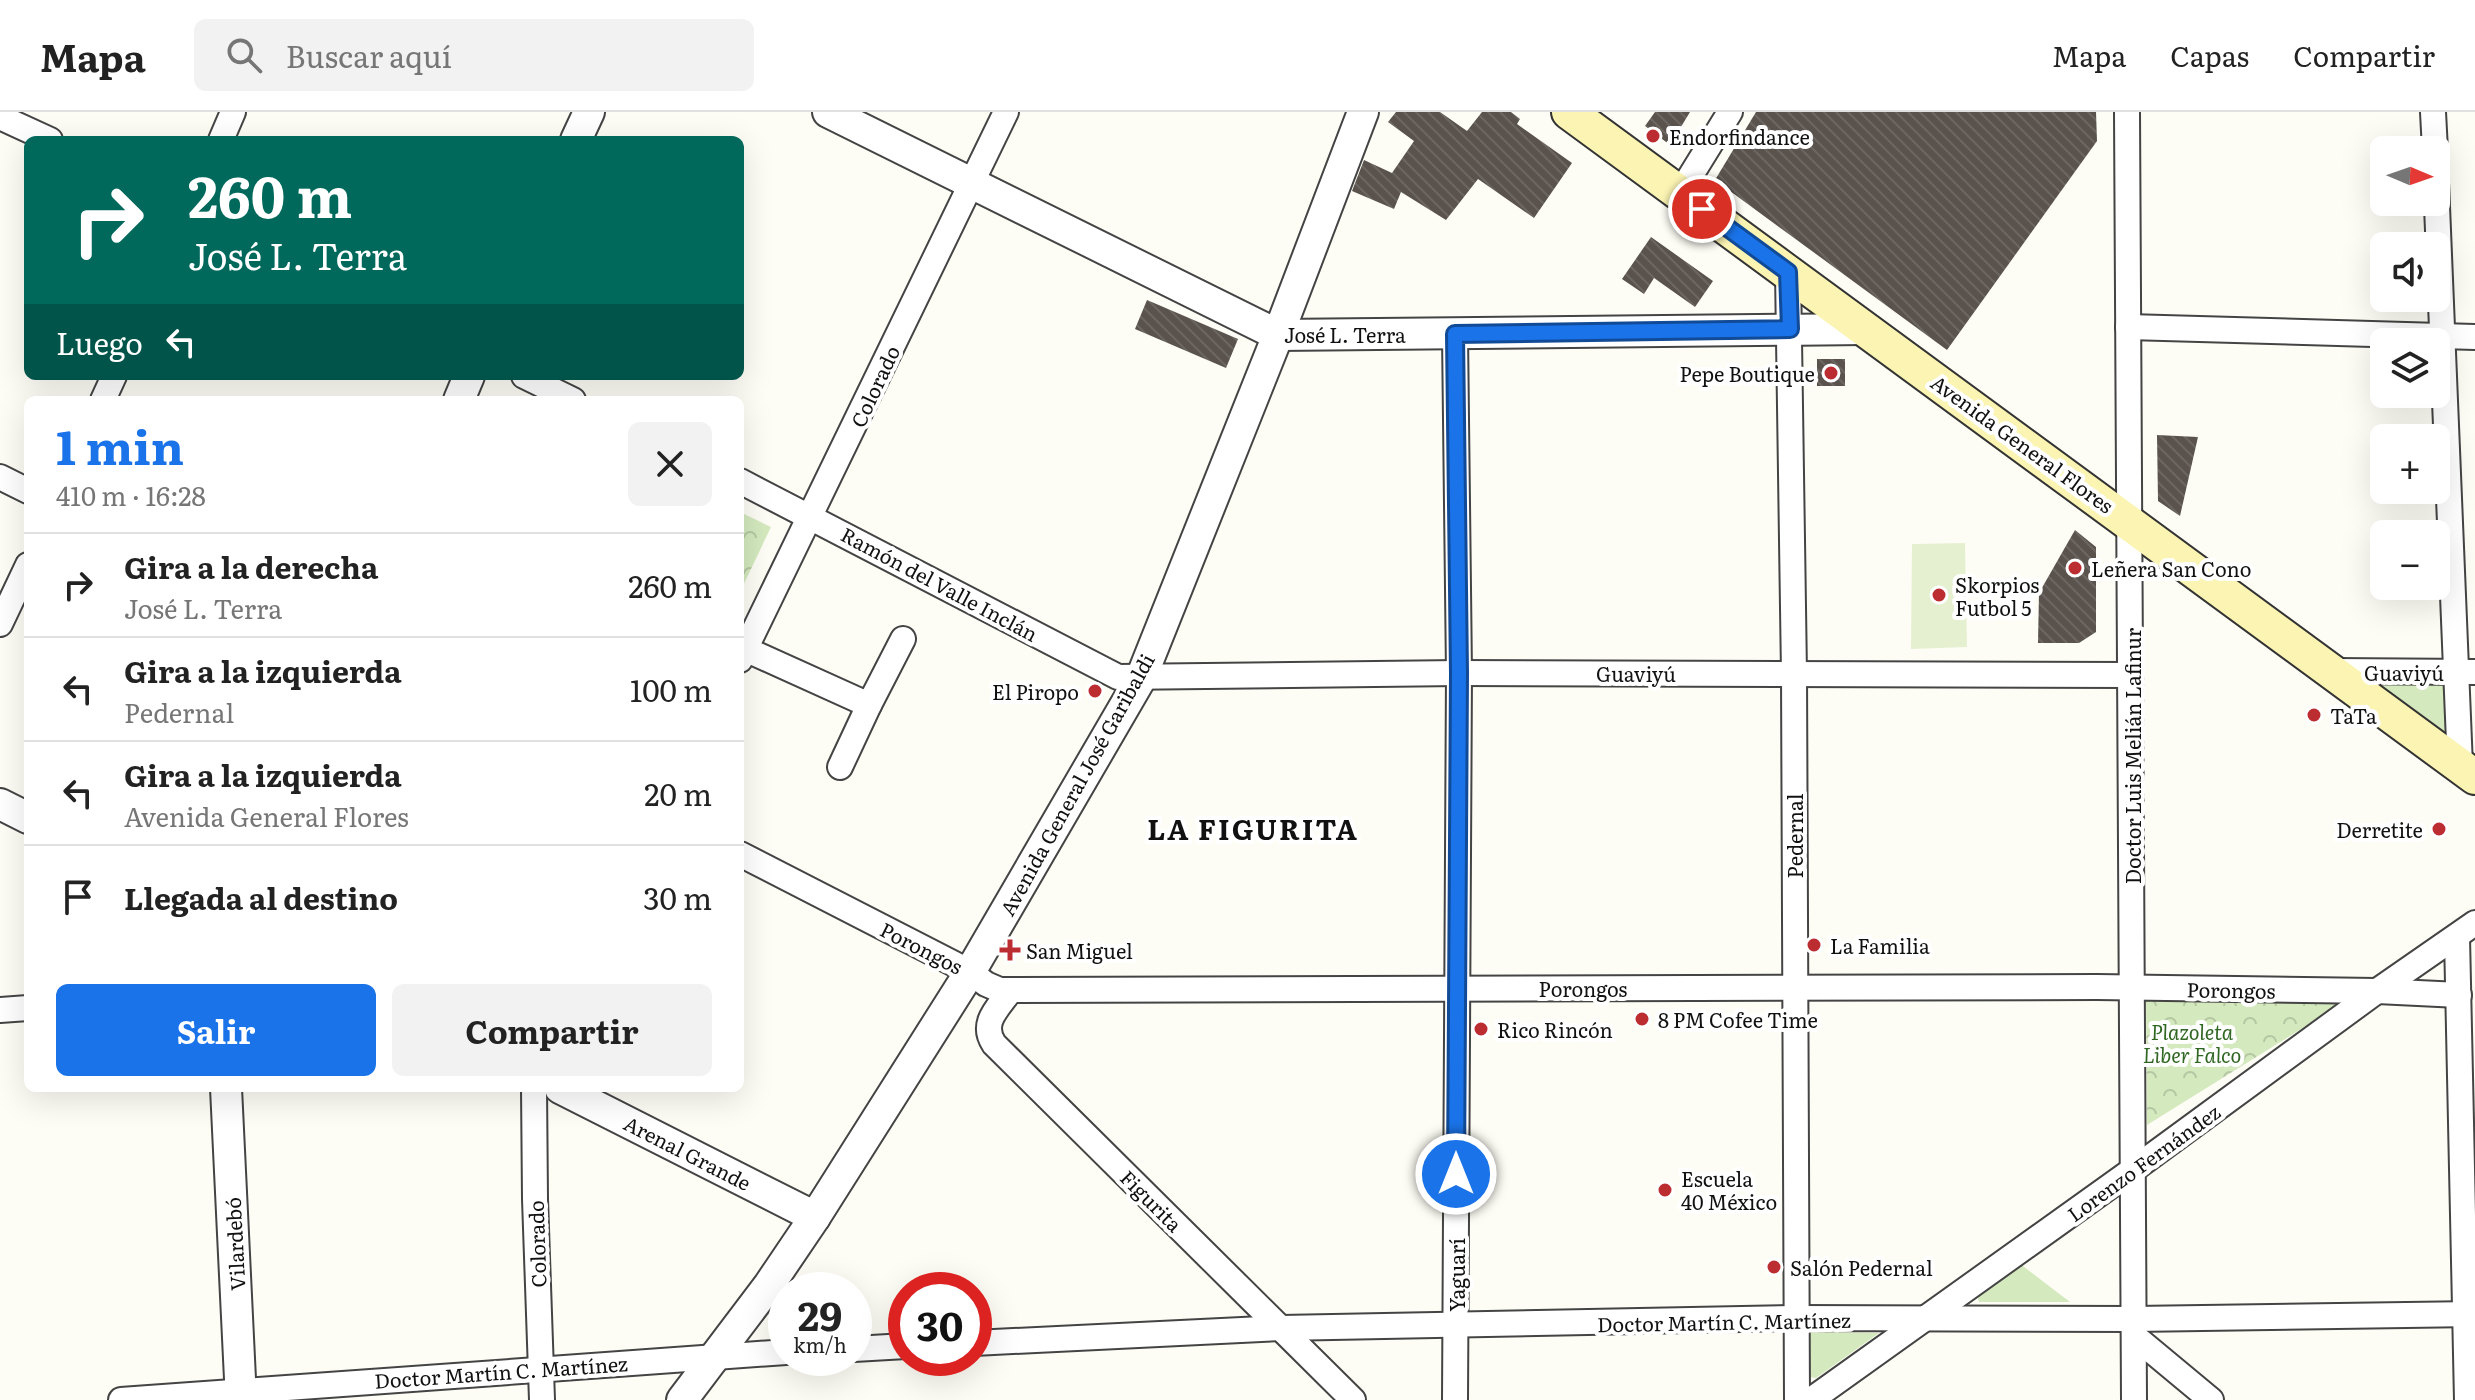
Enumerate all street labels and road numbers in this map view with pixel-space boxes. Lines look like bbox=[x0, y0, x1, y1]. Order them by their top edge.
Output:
street label: José L. Terra bbox=[1284, 319, 1406, 349]
street label: Colorado bbox=[842, 340, 906, 432]
street label: Avenida General Flores bbox=[1926, 366, 2120, 520]
street label: Ramón del Valle Inclán bbox=[836, 518, 1044, 648]
street label: Doctor Luis Melián Lafinur bbox=[2117, 627, 2147, 884]
street label: Avenida General José Garibaldi bbox=[991, 647, 1161, 921]
street label: Guaviyú bbox=[2364, 657, 2444, 687]
street label: Guaviyú bbox=[1596, 658, 1676, 688]
street label: Pedernal bbox=[1779, 793, 1809, 878]
street label: Porongos bbox=[876, 913, 968, 981]
street label: Porongos bbox=[1539, 973, 1627, 1003]
street label: Porongos bbox=[2186, 973, 2276, 1005]
street label: Lorenzo Fernández bbox=[2060, 1096, 2226, 1228]
street label: Arenal Grande bbox=[619, 1107, 757, 1197]
street label: Figurita bbox=[1114, 1162, 1190, 1238]
street label: Vilardebó bbox=[217, 1197, 251, 1291]
street label: Colorado bbox=[519, 1200, 553, 1288]
street label: Yaguarí bbox=[1441, 1238, 1471, 1312]
street label: Doctor Martín C. Martínez bbox=[1597, 1304, 1851, 1338]
street label: Doctor Martín C. Martínez bbox=[373, 1347, 629, 1395]

